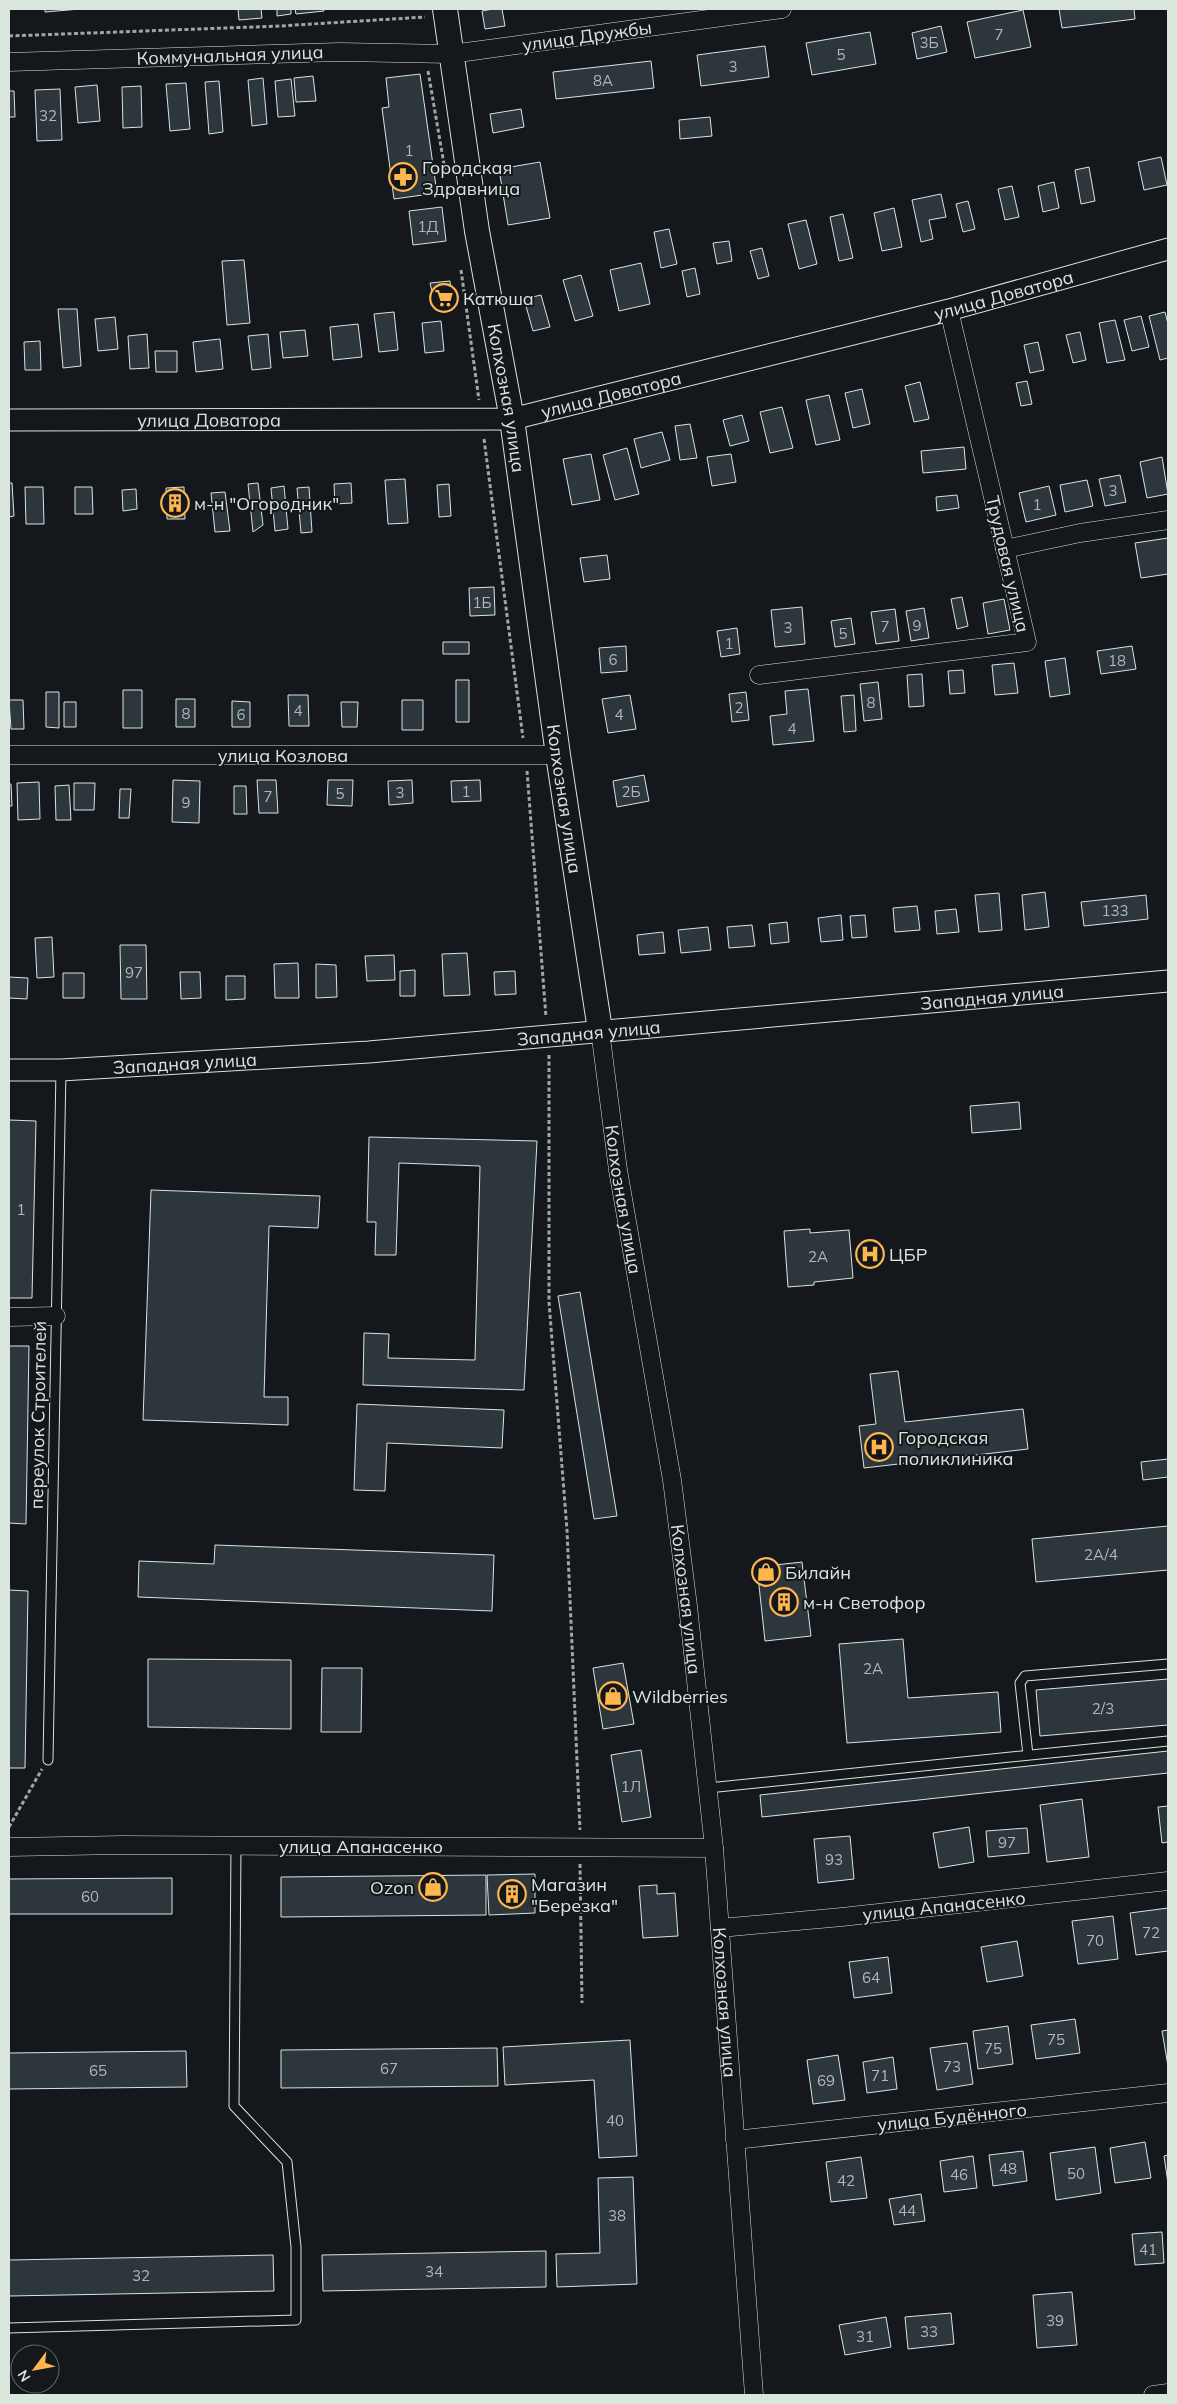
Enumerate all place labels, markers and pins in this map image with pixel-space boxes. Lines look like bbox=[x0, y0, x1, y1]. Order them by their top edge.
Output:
place label: Городская Здравница bbox=[422, 156, 520, 200]
pharmacy icon: Городская Здравница bbox=[388, 162, 418, 192]
supermarket icon: Катюша bbox=[429, 283, 459, 313]
place label: Катюша bbox=[463, 287, 534, 310]
building icon: м-н "Огородник" bbox=[160, 488, 190, 518]
place label: м-н "Огородник" bbox=[194, 492, 339, 515]
hospital icon: ЦБР bbox=[855, 1239, 885, 1269]
place label: ЦБР bbox=[889, 1243, 927, 1266]
place label: Городская поликлиника bbox=[898, 1426, 1013, 1470]
hospital icon: Городская поликлиника bbox=[864, 1432, 894, 1462]
shop icon: Билайн bbox=[751, 1557, 781, 1587]
place label: Билайн bbox=[785, 1561, 851, 1584]
building icon: м-н Светофор bbox=[769, 1587, 799, 1617]
place label: м-н Светофор bbox=[803, 1591, 925, 1614]
shop icon: Wildberries bbox=[598, 1681, 628, 1711]
place label: Wildberries bbox=[632, 1685, 728, 1708]
shop icon: Ozon bbox=[418, 1872, 448, 1902]
place label: Магазин "Березка" bbox=[531, 1873, 618, 1917]
place label: Ozon bbox=[370, 1876, 414, 1899]
building icon: Магазин "Березка" bbox=[497, 1879, 527, 1909]

